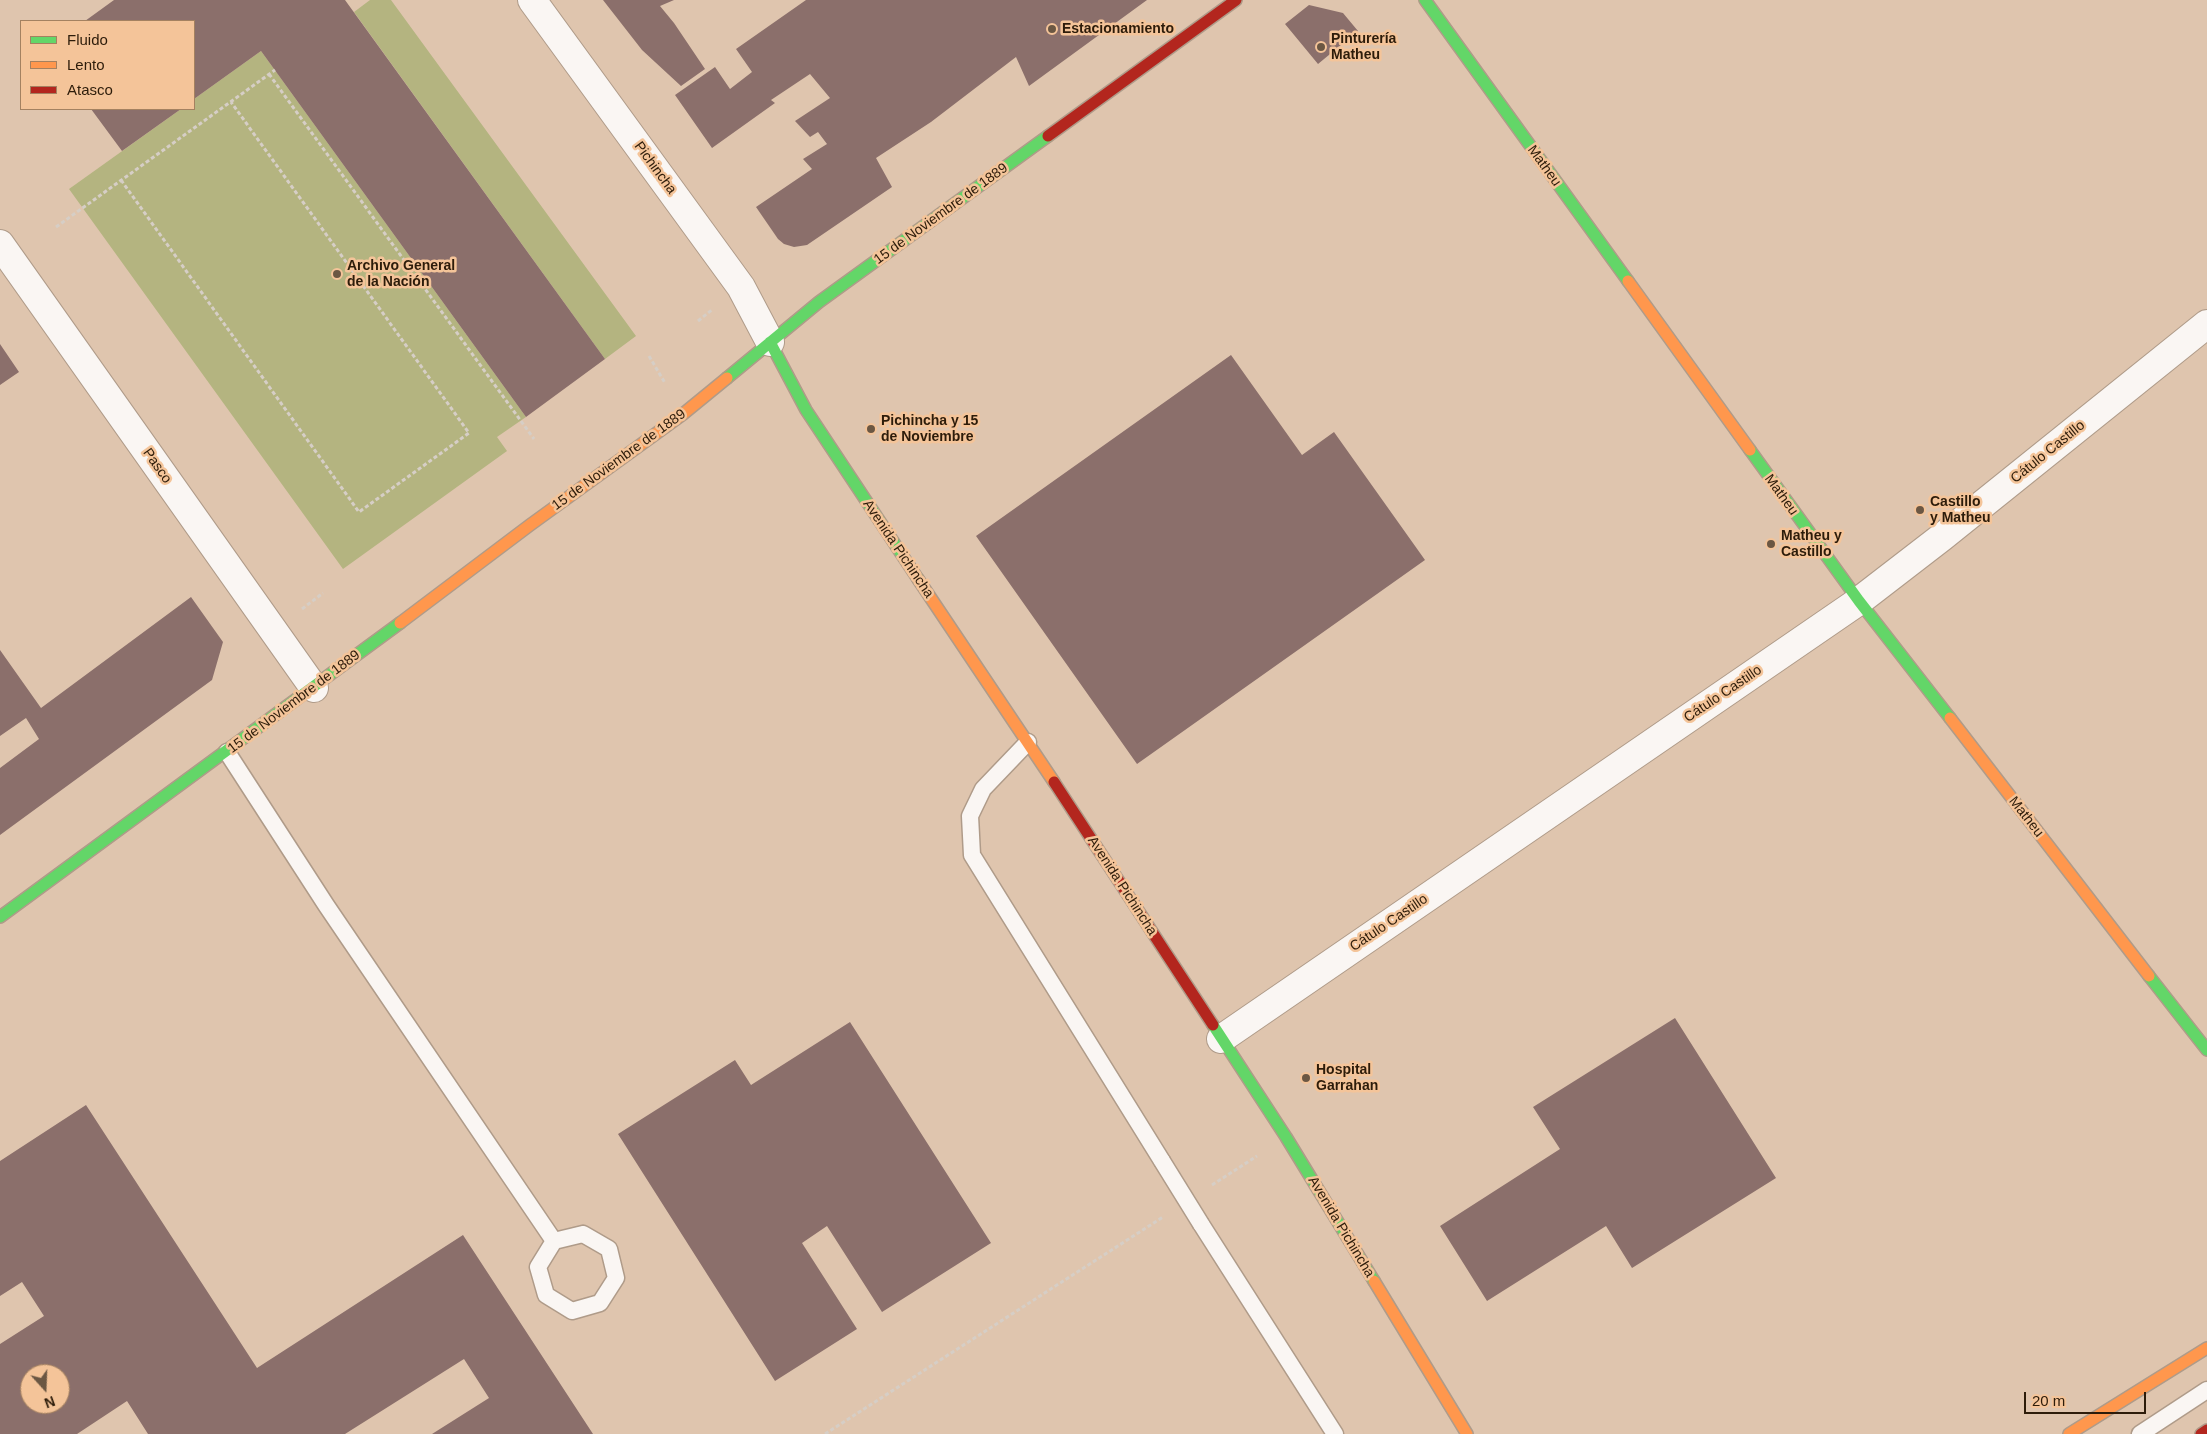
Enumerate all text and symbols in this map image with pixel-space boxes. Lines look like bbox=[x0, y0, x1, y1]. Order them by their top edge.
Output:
legend bbox=[20, 20, 195, 110]
place label: Estacionamiento bbox=[1062, 21, 1174, 37]
marker: Estacionamiento bbox=[1046, 23, 1058, 35]
text: Fluido bbox=[67, 31, 108, 48]
place label: Pinturería Matheu bbox=[1331, 31, 1396, 64]
marker: Pinturería Matheu bbox=[1315, 41, 1327, 53]
text: Lento bbox=[67, 56, 105, 73]
text: Atasco bbox=[67, 81, 113, 98]
street label: Pichincha bbox=[630, 139, 680, 197]
street label: Matheu bbox=[1523, 142, 1565, 190]
street label: 15 de Noviembre de 1889 bbox=[871, 160, 1011, 268]
place label: Archivo General de la Nación bbox=[347, 258, 455, 290]
marker: Archivo General de la Nación bbox=[331, 268, 343, 280]
street label: 15 de Noviembre de 1889 bbox=[549, 406, 689, 514]
place label: Pichincha y 15 de Noviembre bbox=[881, 413, 978, 446]
street label: Cátulo Castillo bbox=[2008, 417, 2088, 487]
marker: Pichincha y 15 de Noviembre bbox=[865, 423, 877, 435]
street label: Pasco bbox=[139, 445, 175, 487]
street label: Matheu bbox=[1760, 471, 1802, 519]
place label: Castillo y Matheu bbox=[1930, 494, 1991, 526]
street label: Avenida Pichincha bbox=[859, 497, 937, 601]
marker: Castillo y Matheu bbox=[1914, 504, 1926, 516]
place label: Matheu y Castillo bbox=[1781, 528, 1842, 560]
marker: Matheu y Castillo bbox=[1765, 538, 1777, 550]
street label: 15 de Noviembre de 1889 bbox=[225, 647, 363, 757]
street label: Cátulo Castillo bbox=[1681, 662, 1765, 726]
street label: Matheu bbox=[2005, 793, 2047, 841]
street label: Avenida Pichincha bbox=[1084, 833, 1160, 939]
street label: Cátulo Castillo bbox=[1347, 891, 1431, 955]
place label: Hospital Garrahan bbox=[1316, 1062, 1378, 1094]
marker: Hospital Garrahan bbox=[1300, 1072, 1312, 1084]
street label: Avenida Pichincha bbox=[1304, 1173, 1378, 1281]
north arrow bbox=[20, 1364, 70, 1414]
scale bar bbox=[2027, 1382, 2150, 1414]
text: 20 m bbox=[2032, 1392, 2065, 1409]
text: N bbox=[42, 1393, 57, 1411]

